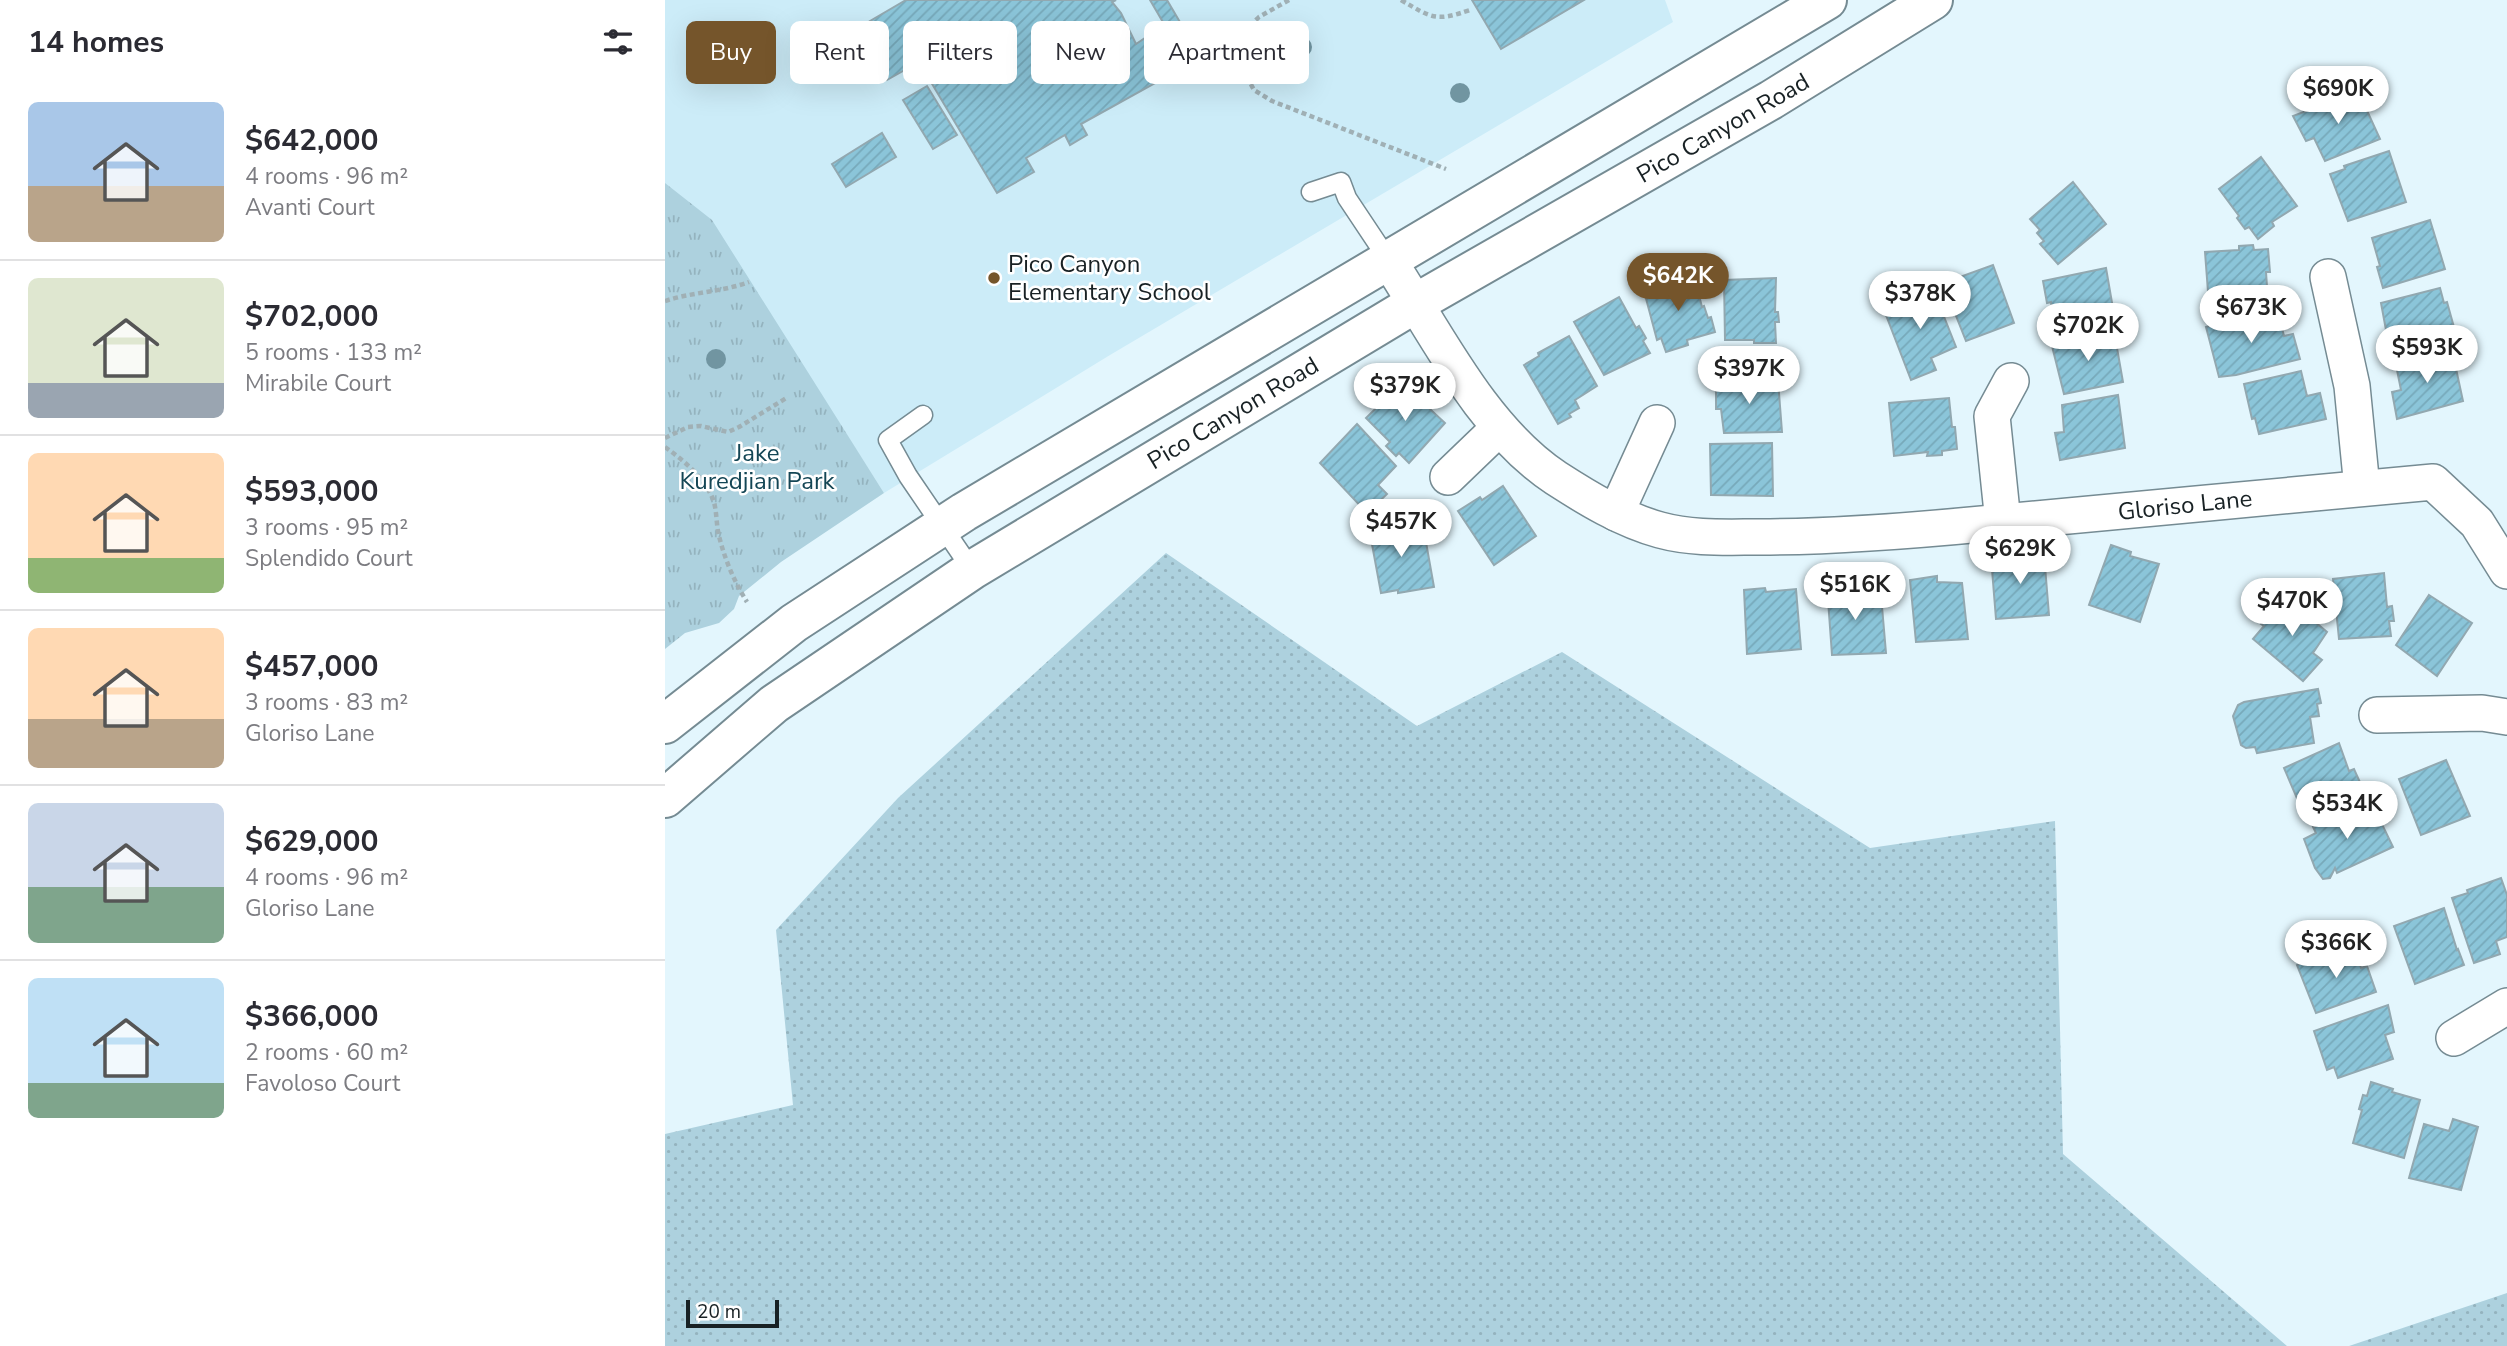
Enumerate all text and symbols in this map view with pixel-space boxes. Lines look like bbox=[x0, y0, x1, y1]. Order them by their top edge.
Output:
chip: Buy bbox=[686, 21, 776, 84]
chip: Rent bbox=[790, 21, 889, 84]
chip: Filters bbox=[903, 21, 1017, 84]
chip: New bbox=[1031, 21, 1130, 84]
chip: Apartment bbox=[1144, 21, 1309, 84]
text: 14 homes bbox=[28, 22, 164, 63]
icon: filters bbox=[599, 23, 637, 61]
street label: Pico Canyon Road bbox=[1631, 66, 1815, 190]
pin: $690K bbox=[2289, 66, 2387, 126]
text: $690K bbox=[2303, 73, 2373, 104]
text: $642,000 bbox=[245, 120, 378, 161]
icon: home bbox=[84, 130, 168, 214]
text: 4 rooms · 96 m² bbox=[245, 161, 408, 192]
text: Avanti Court bbox=[245, 192, 375, 223]
place label: Pico Canyon Elementary School bbox=[1008, 248, 1211, 308]
pin: $642K bbox=[1629, 254, 1727, 313]
text: $642K bbox=[1643, 260, 1713, 291]
marker: Pico Canyon Elementary School bbox=[986, 270, 1002, 286]
pin: $378K bbox=[1871, 272, 1969, 331]
text: $378K bbox=[1885, 278, 1955, 309]
pin: $673K bbox=[2202, 286, 2300, 345]
text: $673K bbox=[2216, 292, 2286, 323]
text: $702,000 bbox=[245, 296, 378, 337]
pin: $702K bbox=[2039, 304, 2137, 363]
icon: home bbox=[84, 306, 168, 390]
text: $702K bbox=[2053, 310, 2123, 341]
pin: $593K bbox=[2378, 326, 2476, 385]
text: $593K bbox=[2392, 332, 2462, 363]
text: 5 rooms · 133 m² bbox=[245, 337, 422, 368]
pin: $397K bbox=[1700, 346, 1798, 406]
street label: Pico Canyon Road bbox=[1141, 349, 1325, 477]
text: $397K bbox=[1714, 353, 1784, 384]
pin: $379K bbox=[1356, 364, 1454, 423]
text: Mirabile Court bbox=[245, 368, 391, 399]
text: $379K bbox=[1370, 370, 1440, 401]
park label: Jake Kuredjian Park bbox=[679, 437, 836, 497]
text: $593,000 bbox=[245, 471, 378, 512]
icon: home bbox=[84, 481, 168, 565]
street label: Gloriso Lane bbox=[2116, 482, 2254, 528]
pin: $457K bbox=[1352, 500, 1450, 559]
text: $457K bbox=[1366, 506, 1436, 537]
text: 3 rooms · 95 m² bbox=[245, 512, 408, 543]
pin: $629K bbox=[1971, 526, 2069, 586]
text: $629K bbox=[1985, 533, 2055, 564]
text: Splendido Court bbox=[245, 543, 413, 574]
pin: $516K bbox=[1806, 562, 1904, 622]
text: $516K bbox=[1820, 569, 1890, 600]
pin: $470K bbox=[2243, 578, 2341, 638]
text: $470K bbox=[2257, 585, 2327, 616]
text: $457,000 bbox=[245, 646, 378, 687]
icon: home bbox=[84, 656, 168, 740]
text: 3 rooms · 83 m² bbox=[245, 687, 408, 718]
text: Gloriso Lane bbox=[245, 718, 375, 749]
pin: $534K bbox=[2298, 782, 2396, 841]
text: $534K bbox=[2312, 788, 2382, 819]
text: $629,000 bbox=[245, 821, 378, 862]
icon: home bbox=[84, 831, 168, 915]
text: 4 rooms · 96 m² bbox=[245, 862, 408, 893]
text: Gloriso Lane bbox=[245, 893, 375, 924]
pin: $366K bbox=[2287, 920, 2385, 980]
text: $366K bbox=[2301, 927, 2371, 958]
text: $366,000 bbox=[245, 996, 378, 1037]
icon: home bbox=[84, 1006, 168, 1090]
text: 2 rooms · 60 m² bbox=[245, 1037, 408, 1068]
text: Favoloso Court bbox=[245, 1068, 400, 1099]
scale bar bbox=[686, 1297, 779, 1329]
text: 20 m bbox=[697, 1299, 741, 1325]

